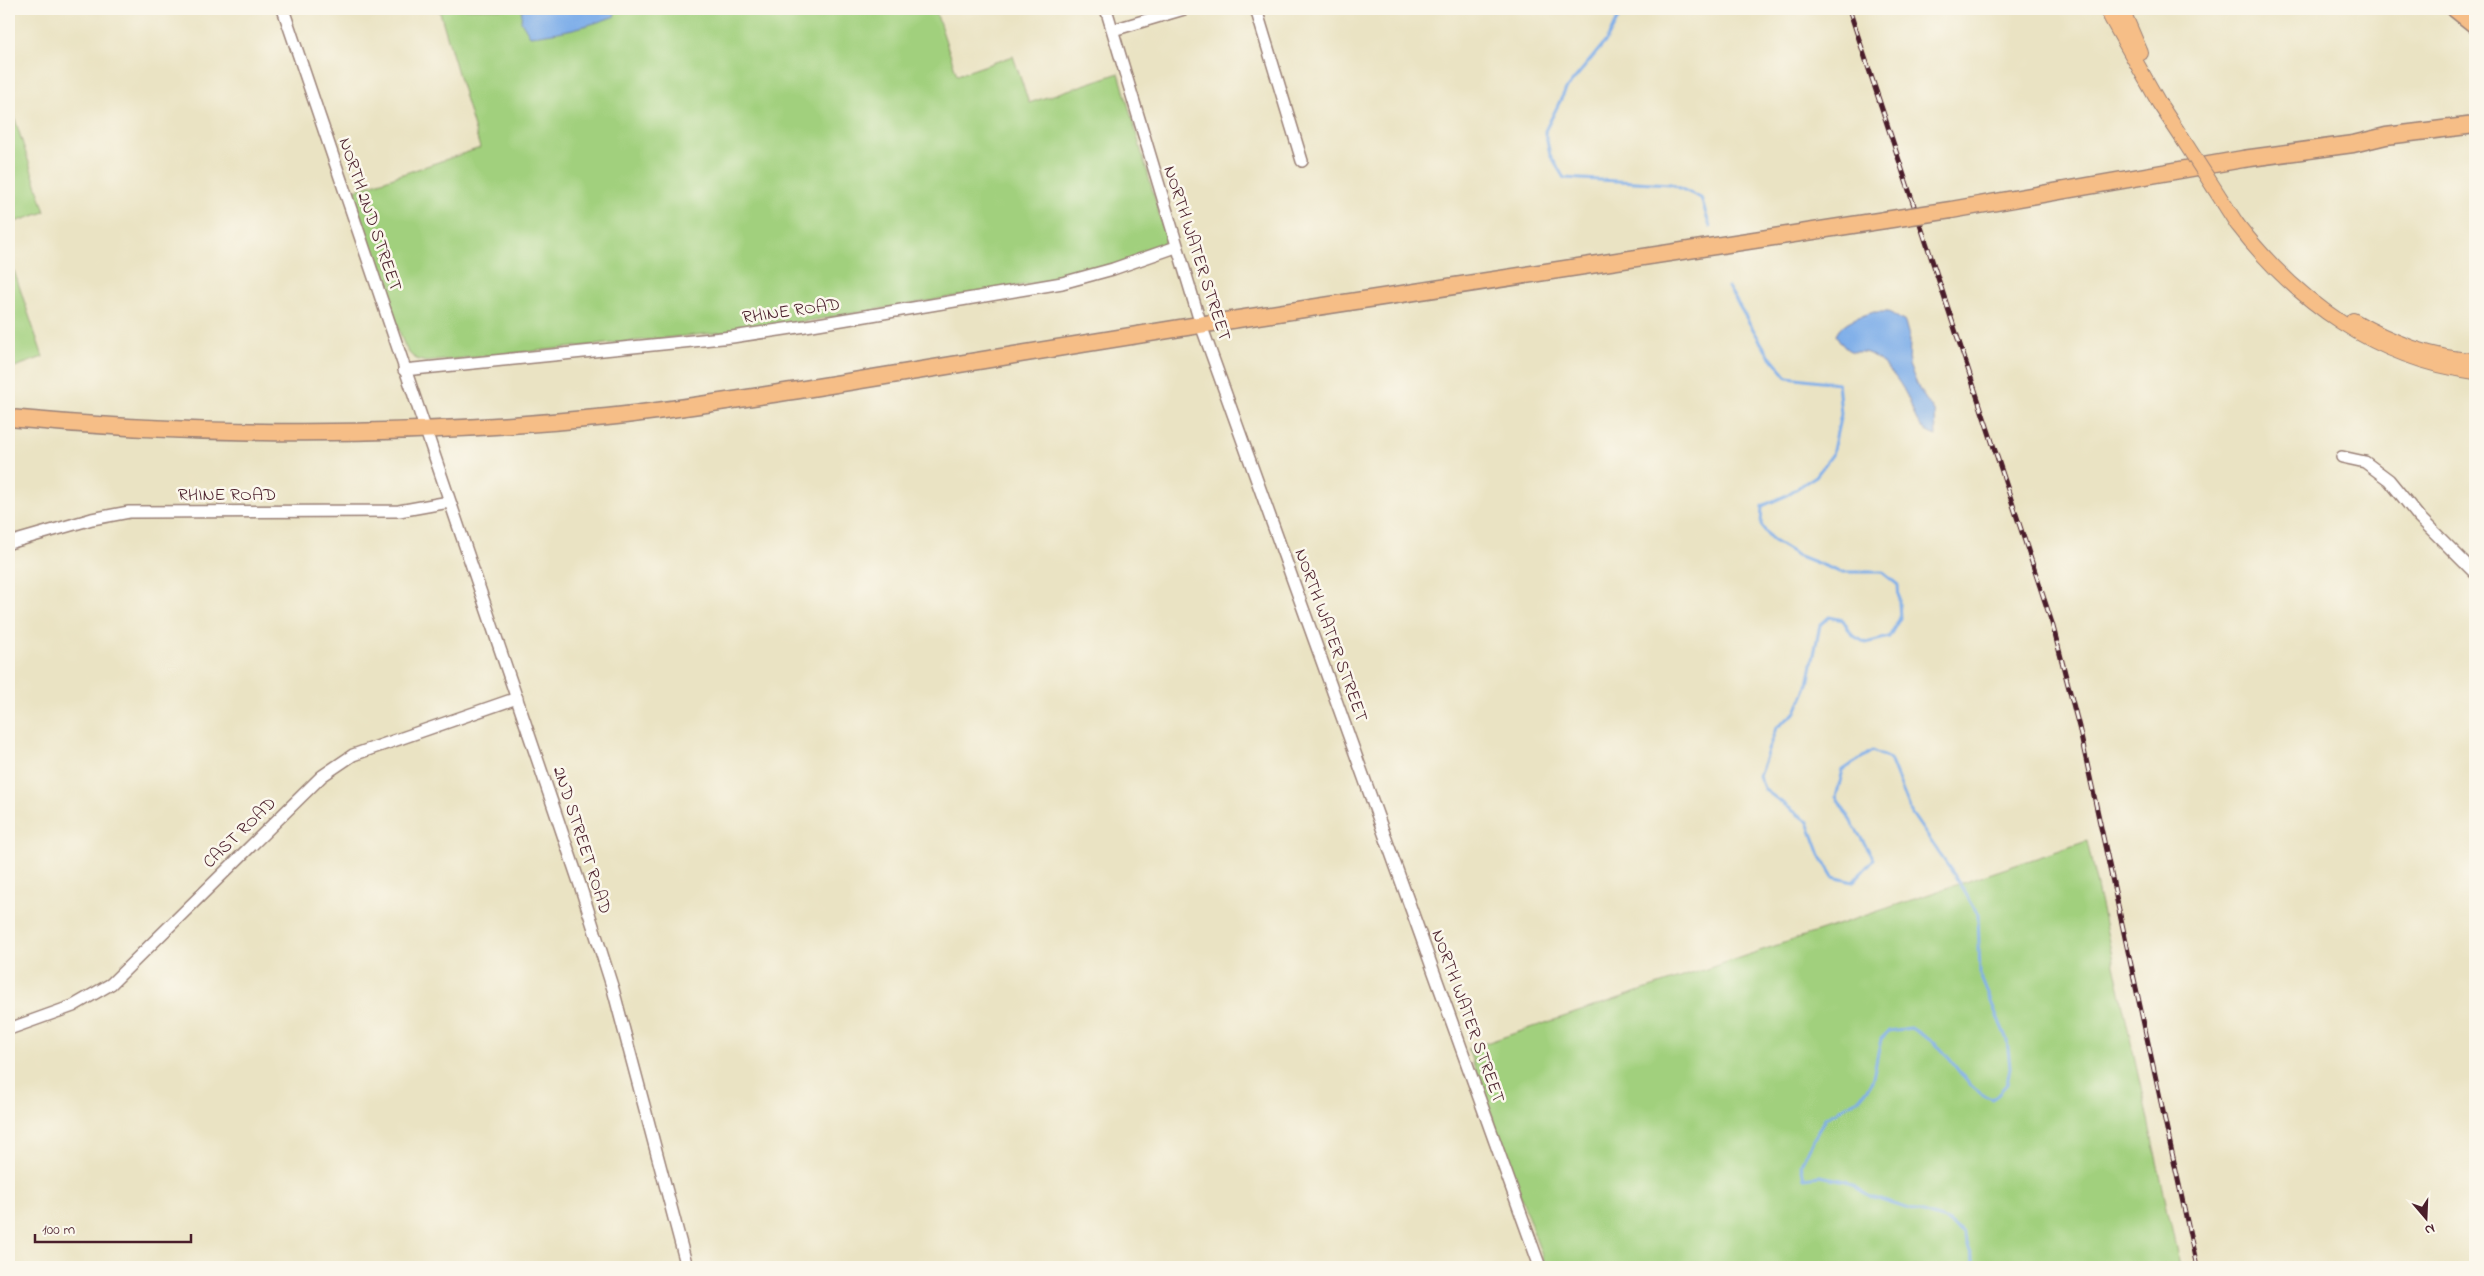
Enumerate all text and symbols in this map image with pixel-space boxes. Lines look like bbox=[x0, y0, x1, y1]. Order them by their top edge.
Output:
street label: NORTH 2ND STREET bbox=[331, 134, 408, 295]
street label: NORTH WATER STREET bbox=[1155, 163, 1237, 345]
street label: RHINE ROAD bbox=[741, 292, 842, 332]
street label: RHINE ROAD bbox=[178, 483, 276, 509]
street label: NORTH WATER STREET bbox=[1287, 545, 1374, 726]
street label: 2ND STREET ROAD bbox=[545, 764, 617, 918]
street label: CAST ROAD bbox=[198, 792, 283, 875]
street label: NORTH WATER STREET bbox=[1424, 926, 1511, 1107]
north arrow bbox=[2402, 1194, 2452, 1244]
scale bar bbox=[35, 1211, 191, 1243]
text: N bbox=[2422, 1217, 2438, 1240]
text: 100 m bbox=[42, 1219, 75, 1241]

